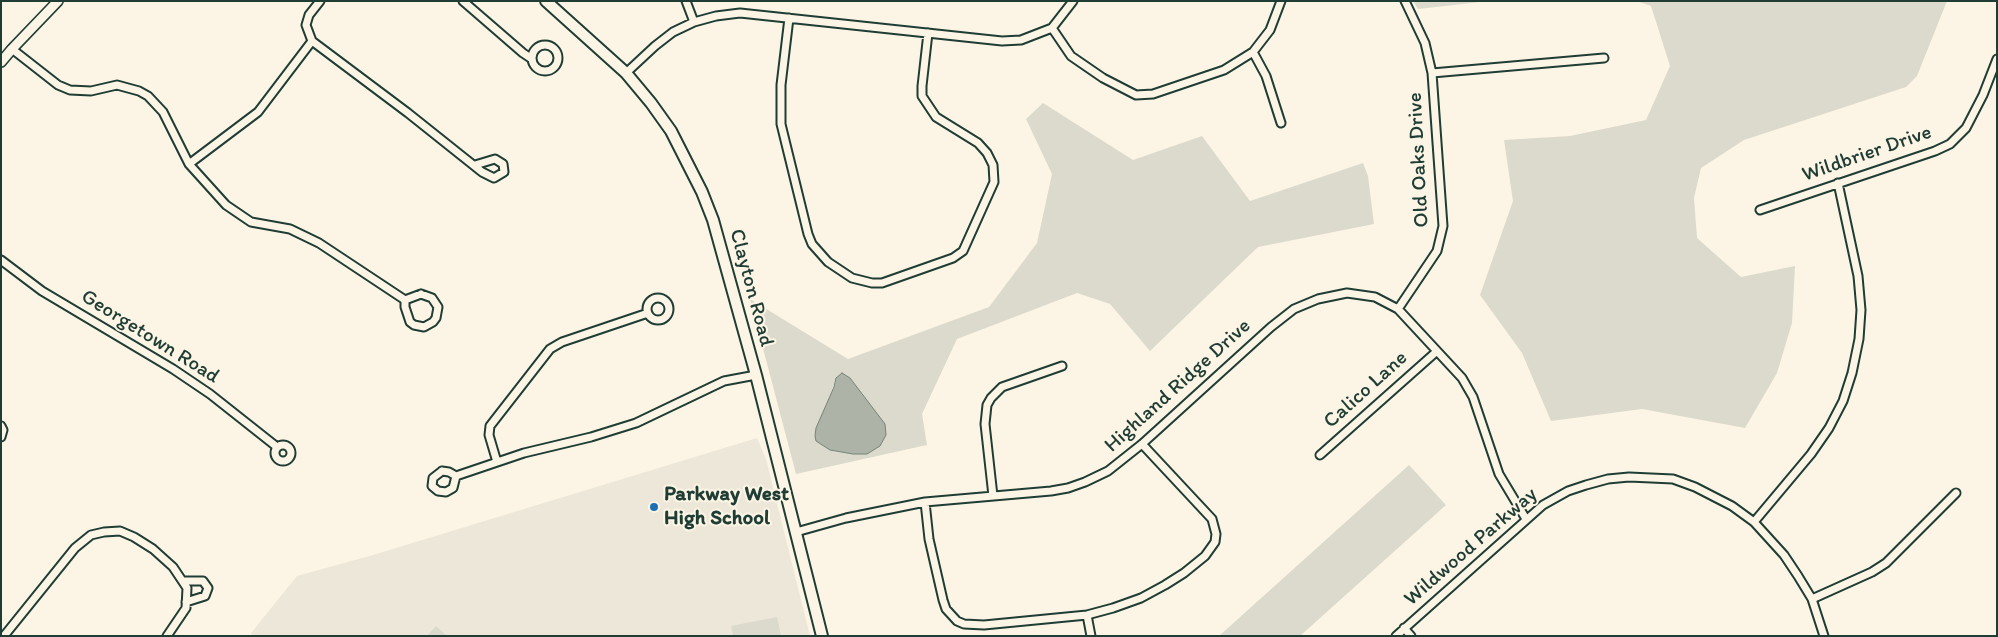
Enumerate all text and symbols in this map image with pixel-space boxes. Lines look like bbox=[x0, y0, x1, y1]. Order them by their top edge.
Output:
street label: Old Oaks Drive bbox=[1403, 92, 1435, 228]
street label: Wildbrier Drive bbox=[1799, 120, 1935, 188]
street label: Clayton Road bbox=[723, 226, 779, 350]
street label: Georgetown Road bbox=[76, 284, 224, 390]
street label: Highland Ridge Drive bbox=[1100, 314, 1256, 458]
street label: Calico Lane bbox=[1319, 346, 1413, 434]
place label: Parkway West High School bbox=[664, 482, 789, 532]
street label: Wildwood Parkway bbox=[1399, 482, 1543, 612]
marker: Parkway West High School bbox=[648, 501, 660, 513]

